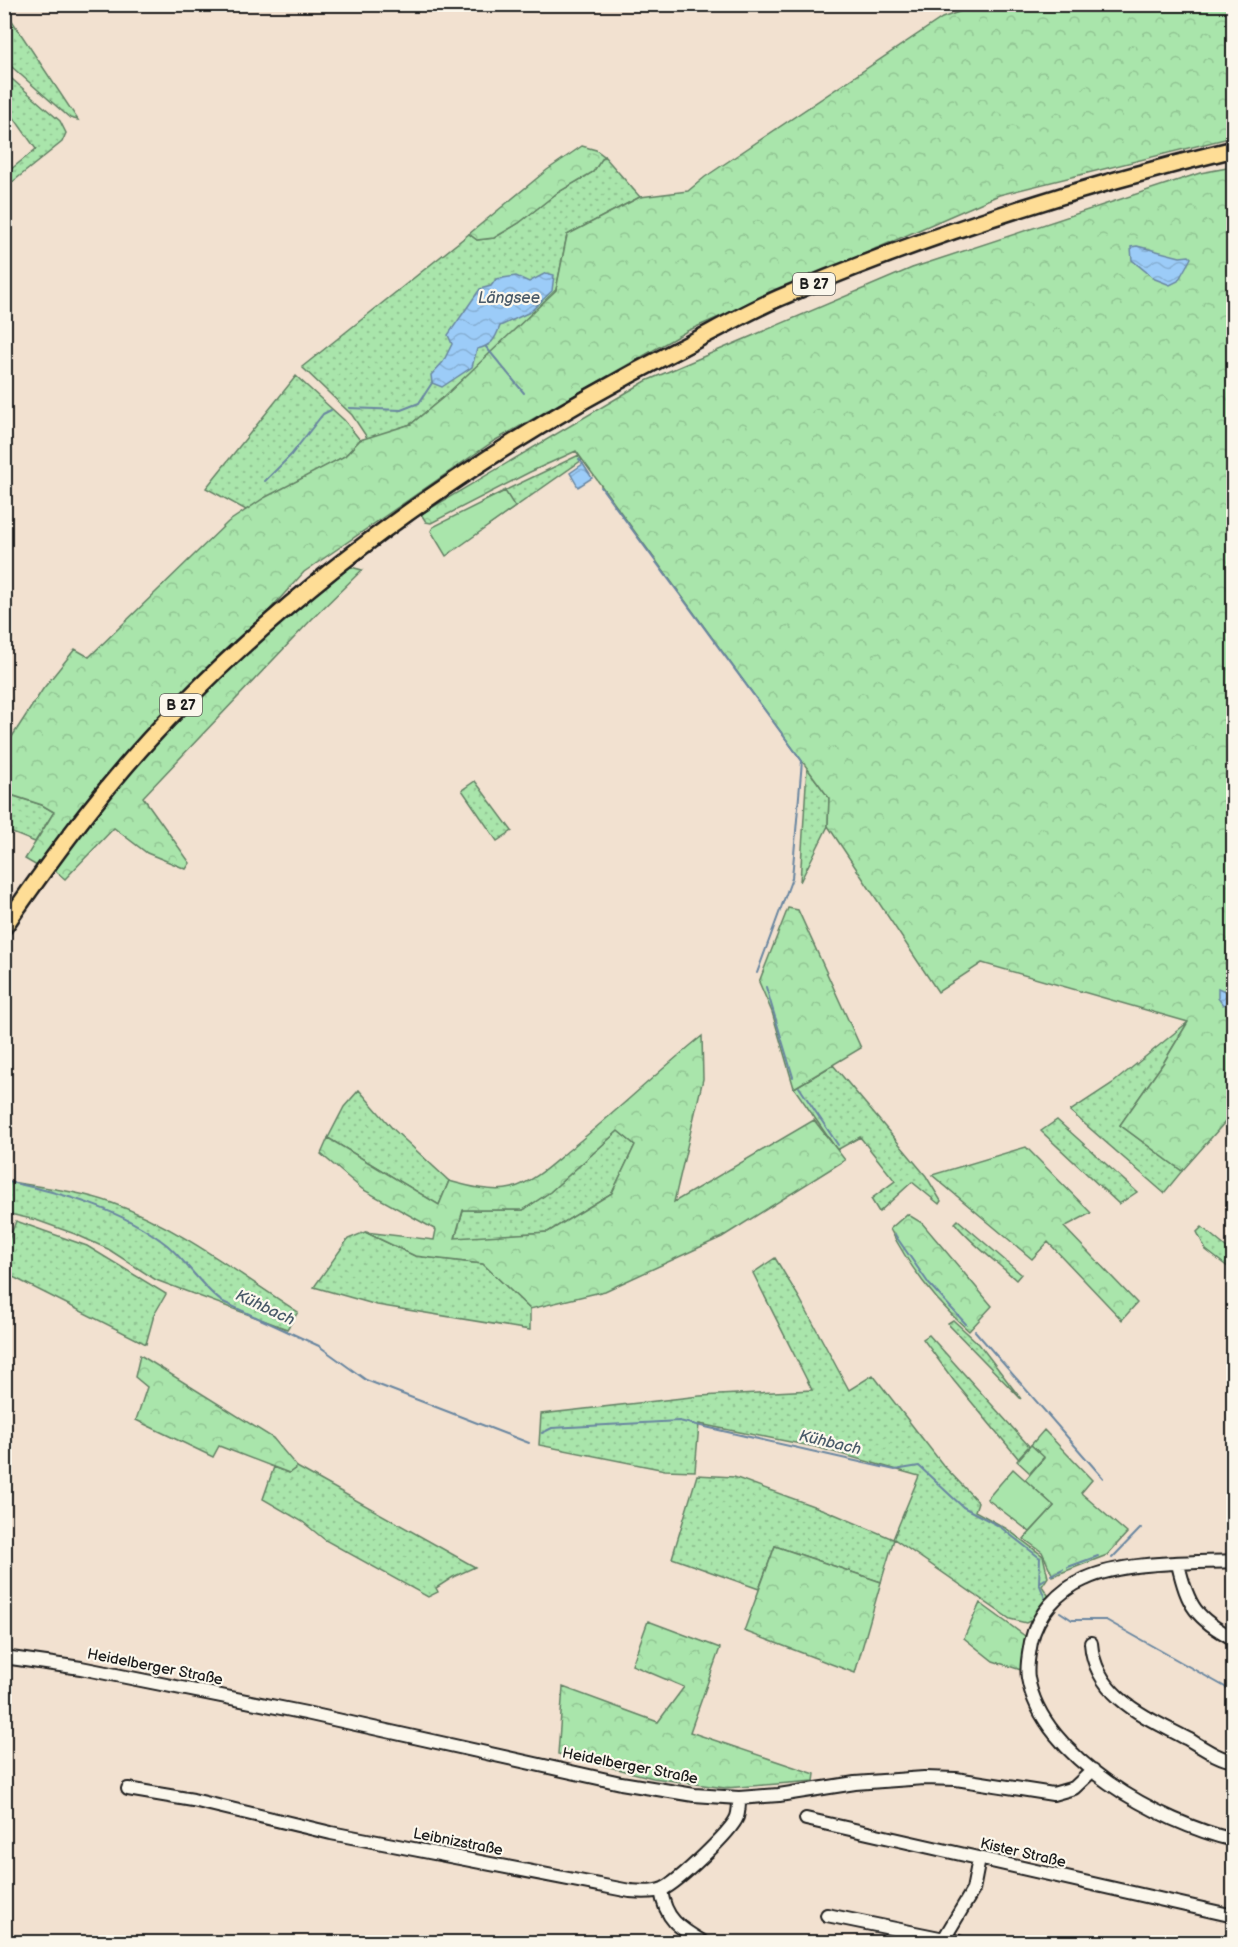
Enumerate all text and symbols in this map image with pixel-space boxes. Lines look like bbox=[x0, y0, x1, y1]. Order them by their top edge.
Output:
road number: B 27 bbox=[793, 273, 835, 295]
water label: Längsee bbox=[478, 289, 540, 308]
road number: B 27 bbox=[160, 694, 202, 716]
water label: Kühbach bbox=[232, 1286, 298, 1330]
water label: Kühbach bbox=[797, 1427, 863, 1459]
street label: Heidelberger Straße bbox=[85, 1645, 225, 1690]
street label: Heidelberger Straße bbox=[560, 1744, 700, 1789]
street label: Leibnizstraße bbox=[411, 1824, 505, 1860]
street label: Kister Straße bbox=[978, 1834, 1068, 1872]

